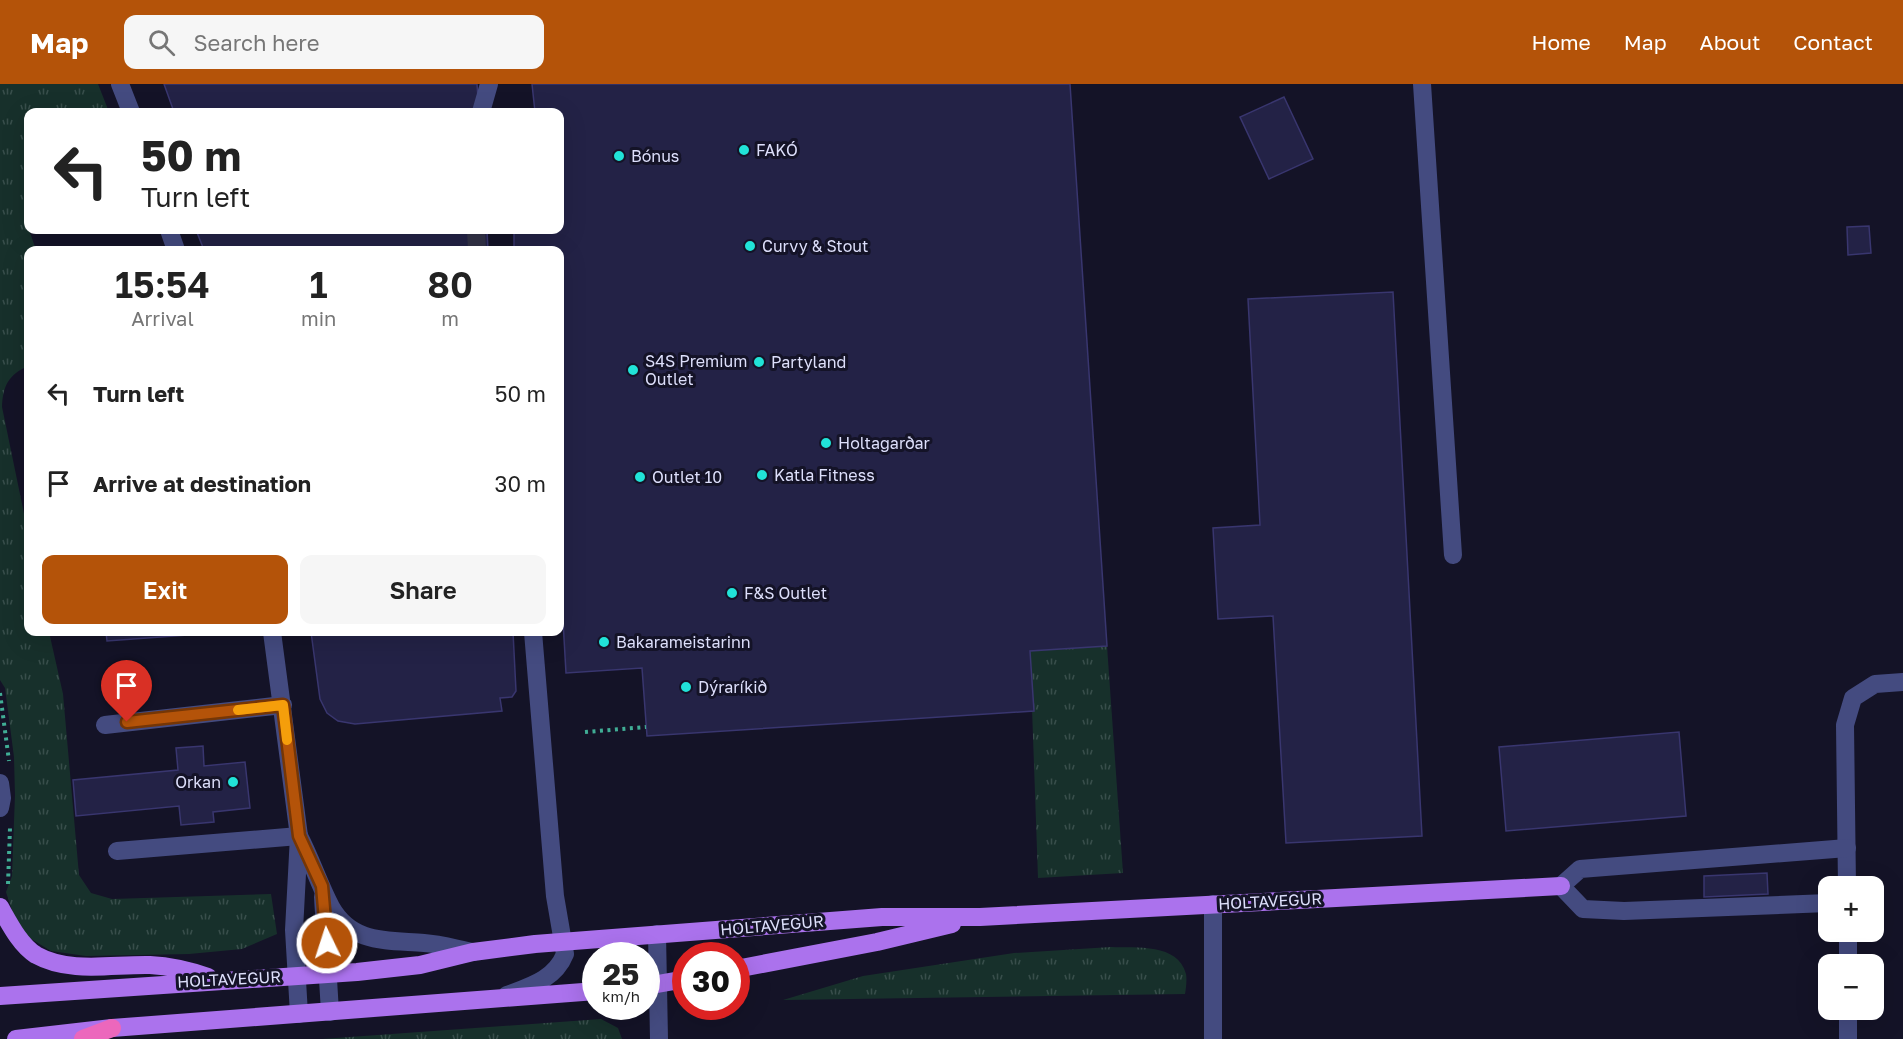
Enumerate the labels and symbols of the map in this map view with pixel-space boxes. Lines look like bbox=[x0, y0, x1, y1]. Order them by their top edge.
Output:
place label: FAKÓ bbox=[756, 140, 798, 160]
marker: FAKÓ bbox=[737, 143, 751, 157]
place label: Bónus bbox=[631, 146, 679, 166]
marker: Bónus bbox=[612, 149, 626, 163]
place label: Curvy & Stout bbox=[762, 236, 868, 256]
marker: Curvy & Stout bbox=[743, 239, 757, 253]
place label: S4S Premium Outlet bbox=[645, 351, 747, 389]
place label: Partyland bbox=[771, 352, 846, 372]
marker: Partyland bbox=[752, 355, 766, 369]
marker: S4S Premium Outlet bbox=[626, 363, 640, 377]
place label: Holtagarðar bbox=[838, 433, 930, 453]
marker: Holtagarðar bbox=[819, 436, 833, 450]
place label: Katla Fitness bbox=[774, 465, 875, 485]
place label: Outlet 10 bbox=[652, 467, 722, 487]
marker: Katla Fitness bbox=[755, 468, 769, 482]
marker: Outlet 10 bbox=[633, 470, 647, 484]
place label: F&S Outlet bbox=[744, 583, 827, 603]
marker: F&S Outlet bbox=[725, 586, 739, 600]
place label: Bakarameistarinn bbox=[616, 632, 751, 652]
marker: Bakarameistarinn bbox=[597, 635, 611, 649]
pin bbox=[101, 660, 152, 722]
place label: Dýraríkið bbox=[698, 677, 767, 697]
marker: Dýraríkið bbox=[679, 680, 693, 694]
place label: Orkan bbox=[175, 772, 221, 792]
marker: Orkan bbox=[226, 775, 240, 789]
street label: HOLTAVEGUR bbox=[1218, 888, 1323, 914]
street label: HOLTAVEGUR bbox=[719, 910, 825, 939]
position arrow bbox=[295, 911, 359, 975]
speed limit sign: 30 bbox=[672, 942, 750, 1020]
street label: HOLTAVEGUR bbox=[177, 966, 282, 992]

